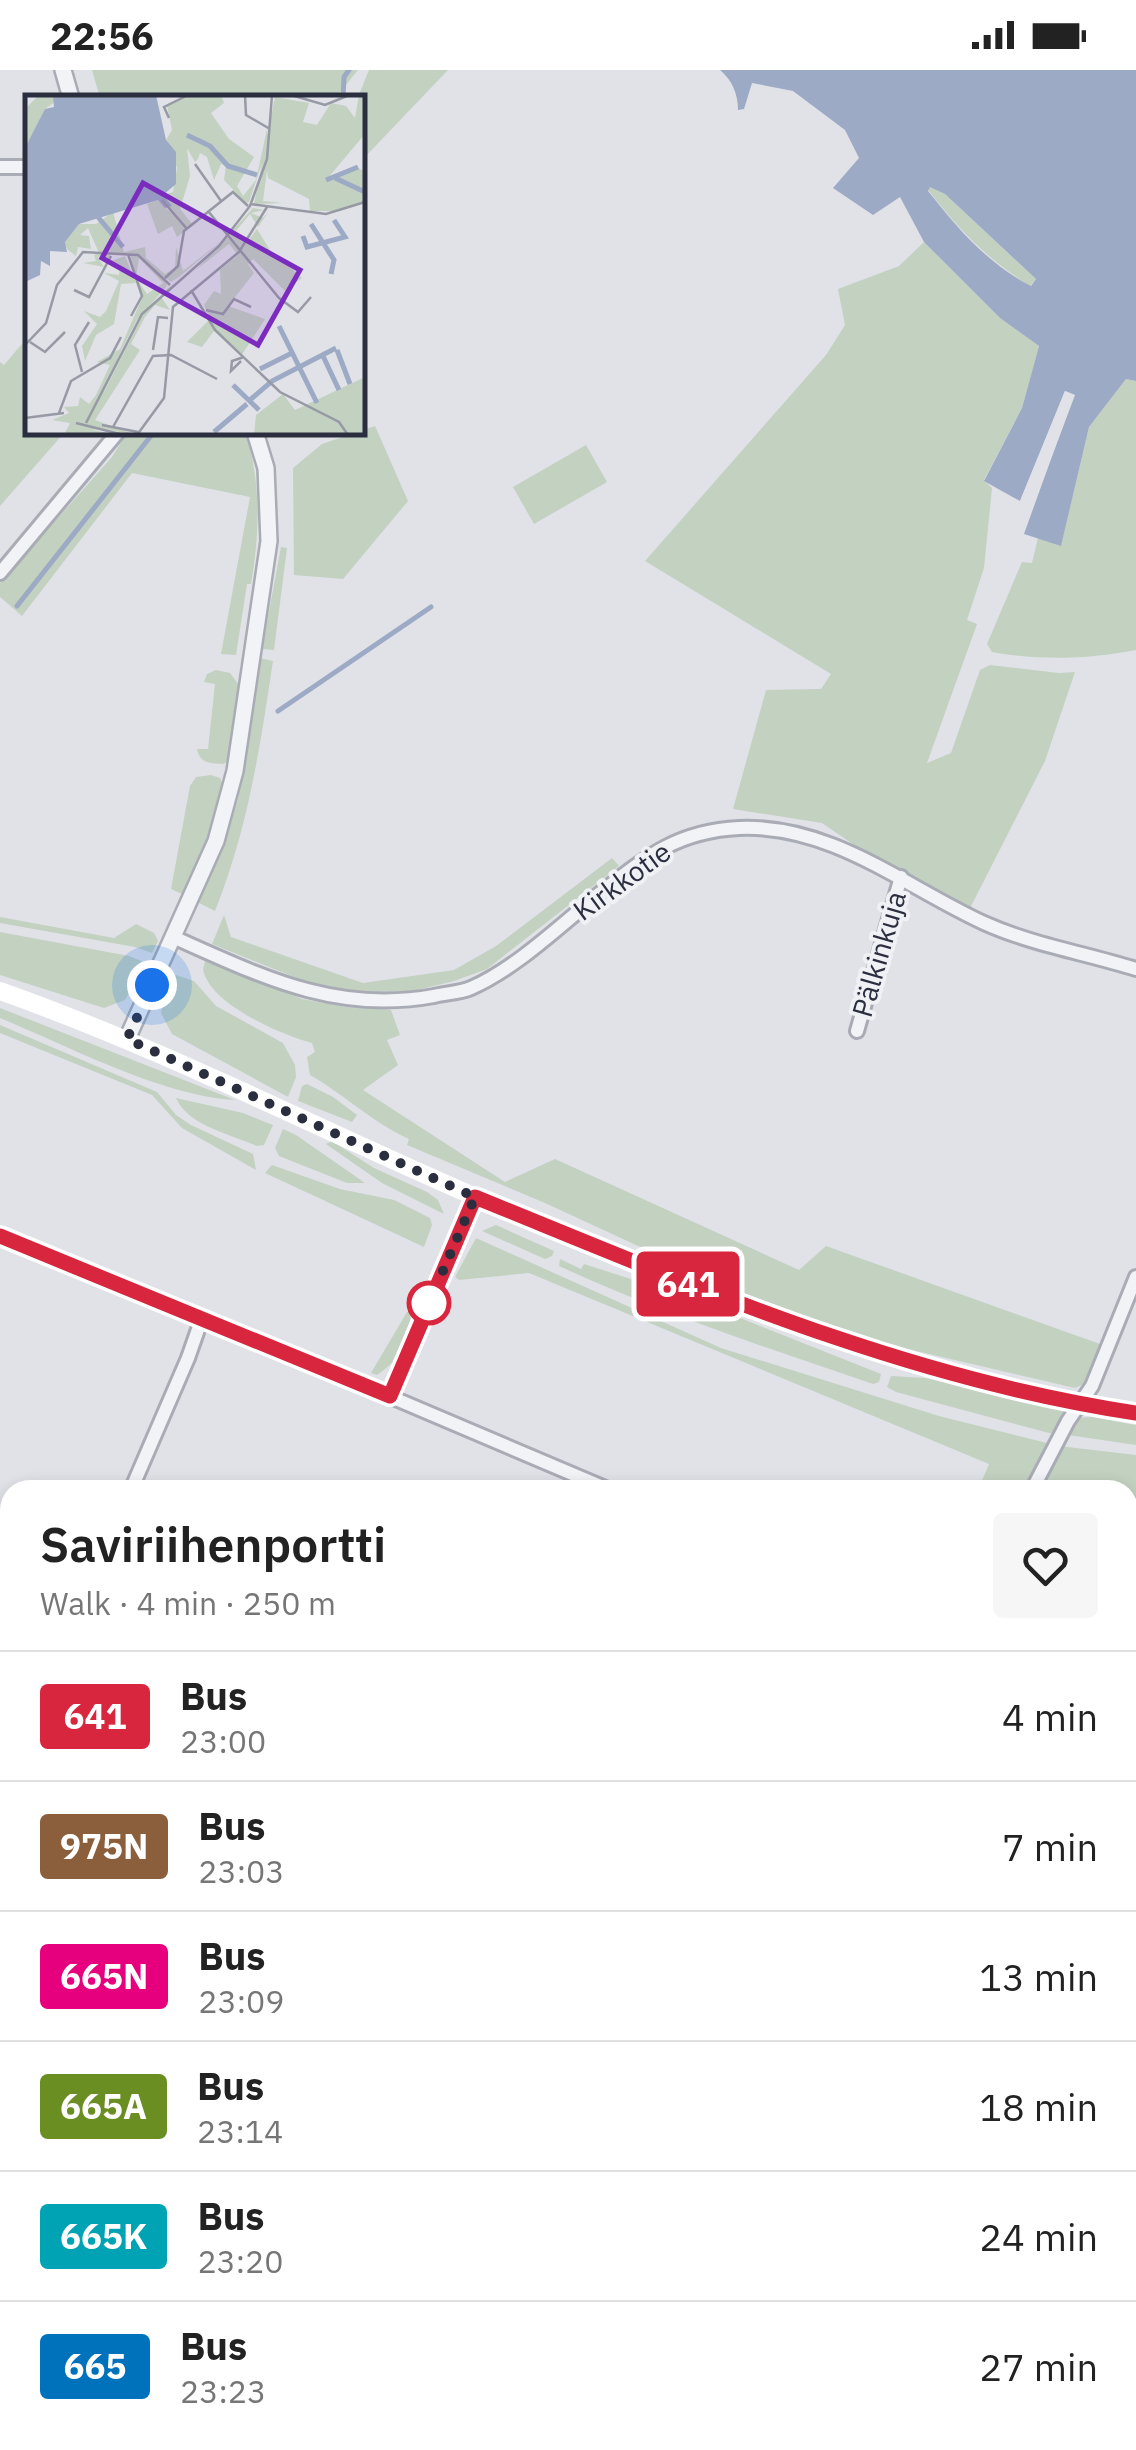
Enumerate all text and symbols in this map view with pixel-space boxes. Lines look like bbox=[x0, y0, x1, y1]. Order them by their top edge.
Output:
text: 22:56 bbox=[50, 11, 154, 60]
inset map bbox=[25, 95, 365, 435]
street label: Kirkkotie bbox=[566, 833, 678, 928]
street label: Pälkinkuja bbox=[843, 887, 914, 1021]
your location bbox=[127, 960, 177, 1010]
line badge: 641 bbox=[630, 1252, 746, 1316]
text: 641 bbox=[656, 1261, 720, 1307]
unlabelled marker bbox=[408, 1282, 450, 1324]
text: Saviriihenportti bbox=[40, 1513, 386, 1575]
button: heart bbox=[993, 1513, 1098, 1618]
text: Walk · 4 min · 250 m bbox=[40, 1582, 336, 1624]
text: Bus bbox=[180, 1671, 247, 1720]
text: 4 min bbox=[1002, 1692, 1098, 1741]
text: 641 bbox=[63, 1693, 127, 1739]
text: 23:00 bbox=[180, 1720, 266, 1762]
text: Bus bbox=[198, 1801, 266, 1850]
text: 7 min bbox=[1002, 1822, 1098, 1871]
text: 975N bbox=[60, 1823, 148, 1869]
text: 23:03 bbox=[198, 1850, 285, 1892]
text: Bus bbox=[198, 1931, 266, 1980]
text: 13 min bbox=[979, 1952, 1098, 2001]
text: 665N bbox=[60, 1953, 148, 1999]
text: 23:09 bbox=[198, 1980, 285, 2022]
text: Bus bbox=[197, 2061, 264, 2110]
text: 18 min bbox=[979, 2082, 1098, 2131]
text: 665A bbox=[60, 2083, 147, 2129]
text: 23:14 bbox=[197, 2110, 283, 2152]
text: Bus bbox=[197, 2191, 265, 2240]
text: 24 min bbox=[979, 2212, 1098, 2261]
text: 665K bbox=[60, 2213, 147, 2259]
text: 23:20 bbox=[197, 2240, 284, 2282]
text: Bus bbox=[180, 2321, 247, 2370]
text: 27 min bbox=[979, 2342, 1098, 2391]
text: 665 bbox=[63, 2343, 127, 2389]
text: 23:23 bbox=[180, 2370, 266, 2412]

